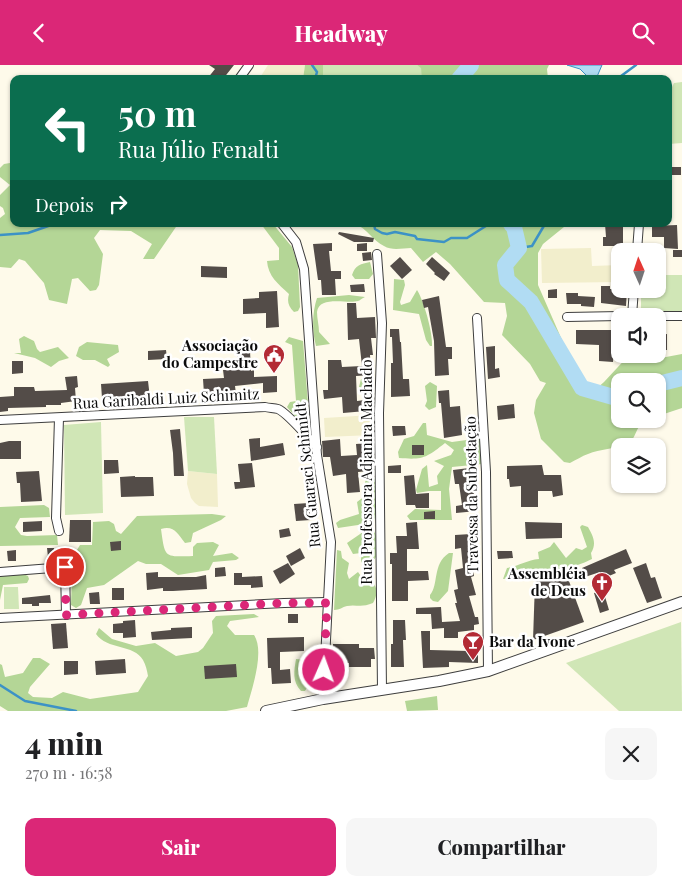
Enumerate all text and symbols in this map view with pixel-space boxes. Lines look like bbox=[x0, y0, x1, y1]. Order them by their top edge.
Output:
text: Headway bbox=[294, 18, 388, 48]
icon: back bbox=[25, 19, 53, 47]
icon: search bbox=[629, 19, 657, 47]
text: 50 m bbox=[118, 89, 196, 136]
icon: left bbox=[35, 95, 100, 160]
text: Rua Júlio Fenalti bbox=[118, 134, 279, 164]
icon: right bbox=[104, 190, 132, 218]
text: Depois bbox=[35, 191, 94, 217]
north arrow bbox=[611, 243, 666, 297]
map controls bbox=[611, 243, 666, 493]
button: sound bbox=[611, 308, 666, 363]
place label: Associação do Campestre bbox=[162, 335, 258, 372]
public building icon: Associação do Campestre bbox=[262, 343, 286, 374]
street label: Rua Professora Adjanira Machado bbox=[356, 359, 376, 585]
button: search bbox=[611, 373, 666, 428]
street label: Rua Garibaldi Luiz Schimitz bbox=[72, 383, 260, 413]
street label: Rua Guaraci Schimidt bbox=[289, 401, 325, 549]
street label: Travessa da Subestação bbox=[460, 416, 482, 574]
button: layers bbox=[611, 438, 666, 493]
pin bbox=[44, 546, 86, 588]
icon: arrive bbox=[51, 553, 79, 581]
place label: Assembléia de Deus bbox=[507, 563, 586, 600]
church icon: Assembléia de Deus bbox=[590, 571, 614, 602]
bar icon: Bar da Ivone bbox=[461, 630, 485, 661]
place label: Bar da Ivone bbox=[489, 631, 576, 651]
position arrow bbox=[297, 643, 349, 695]
text: 4 min bbox=[25, 723, 103, 763]
button: close bbox=[605, 728, 657, 780]
text: 270 m · 16:58 bbox=[25, 762, 113, 783]
button: Sair bbox=[25, 818, 336, 876]
button: Compartilhar bbox=[346, 818, 657, 876]

